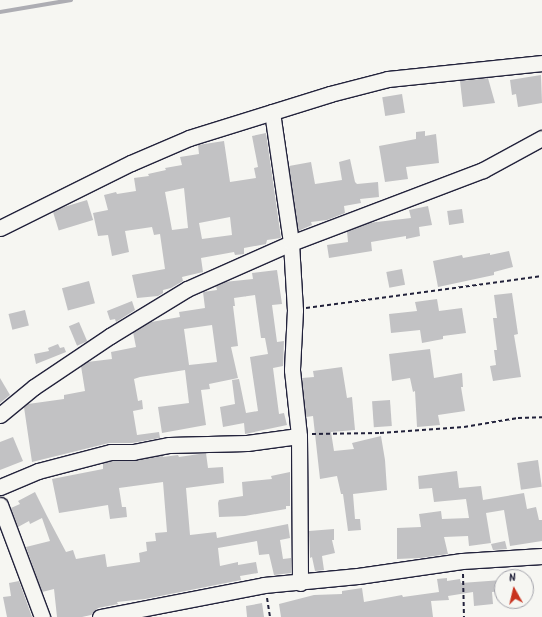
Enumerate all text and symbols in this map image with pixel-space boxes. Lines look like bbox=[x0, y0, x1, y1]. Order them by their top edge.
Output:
north arrow bbox=[494, 569, 534, 609]
text: N bbox=[508, 569, 517, 588]

